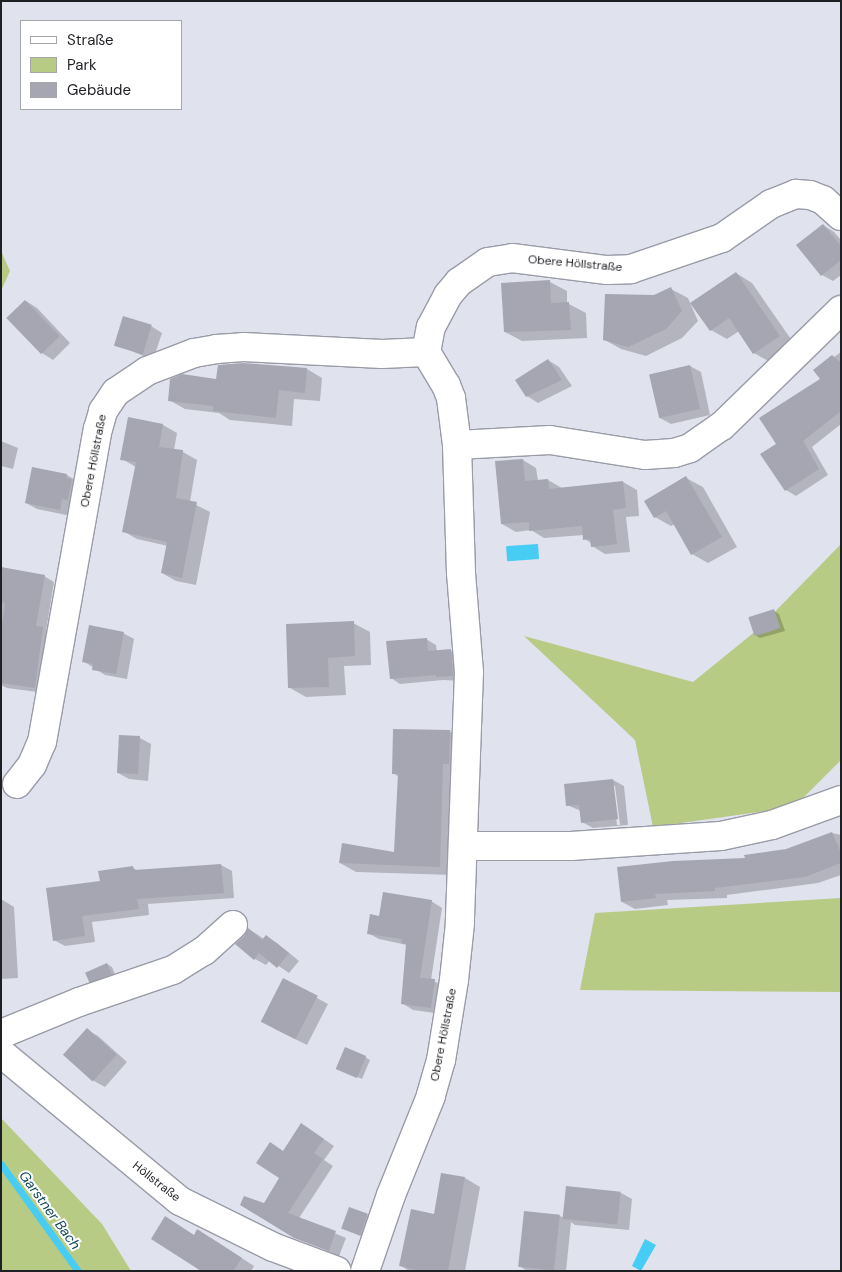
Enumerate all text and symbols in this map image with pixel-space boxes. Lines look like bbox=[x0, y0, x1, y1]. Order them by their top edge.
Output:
legend bbox=[20, 20, 182, 110]
text: Straße bbox=[67, 30, 114, 50]
text: Park bbox=[67, 55, 97, 75]
text: Gebäude bbox=[67, 80, 131, 100]
street label: Obere Höllstraße bbox=[527, 253, 623, 275]
street label: Obere Höllstraße bbox=[78, 413, 110, 509]
street label: Obere Höllstraße bbox=[428, 987, 460, 1083]
street label: Höllstraße bbox=[129, 1159, 183, 1205]
water label: Garstner Bach bbox=[16, 1167, 84, 1253]

